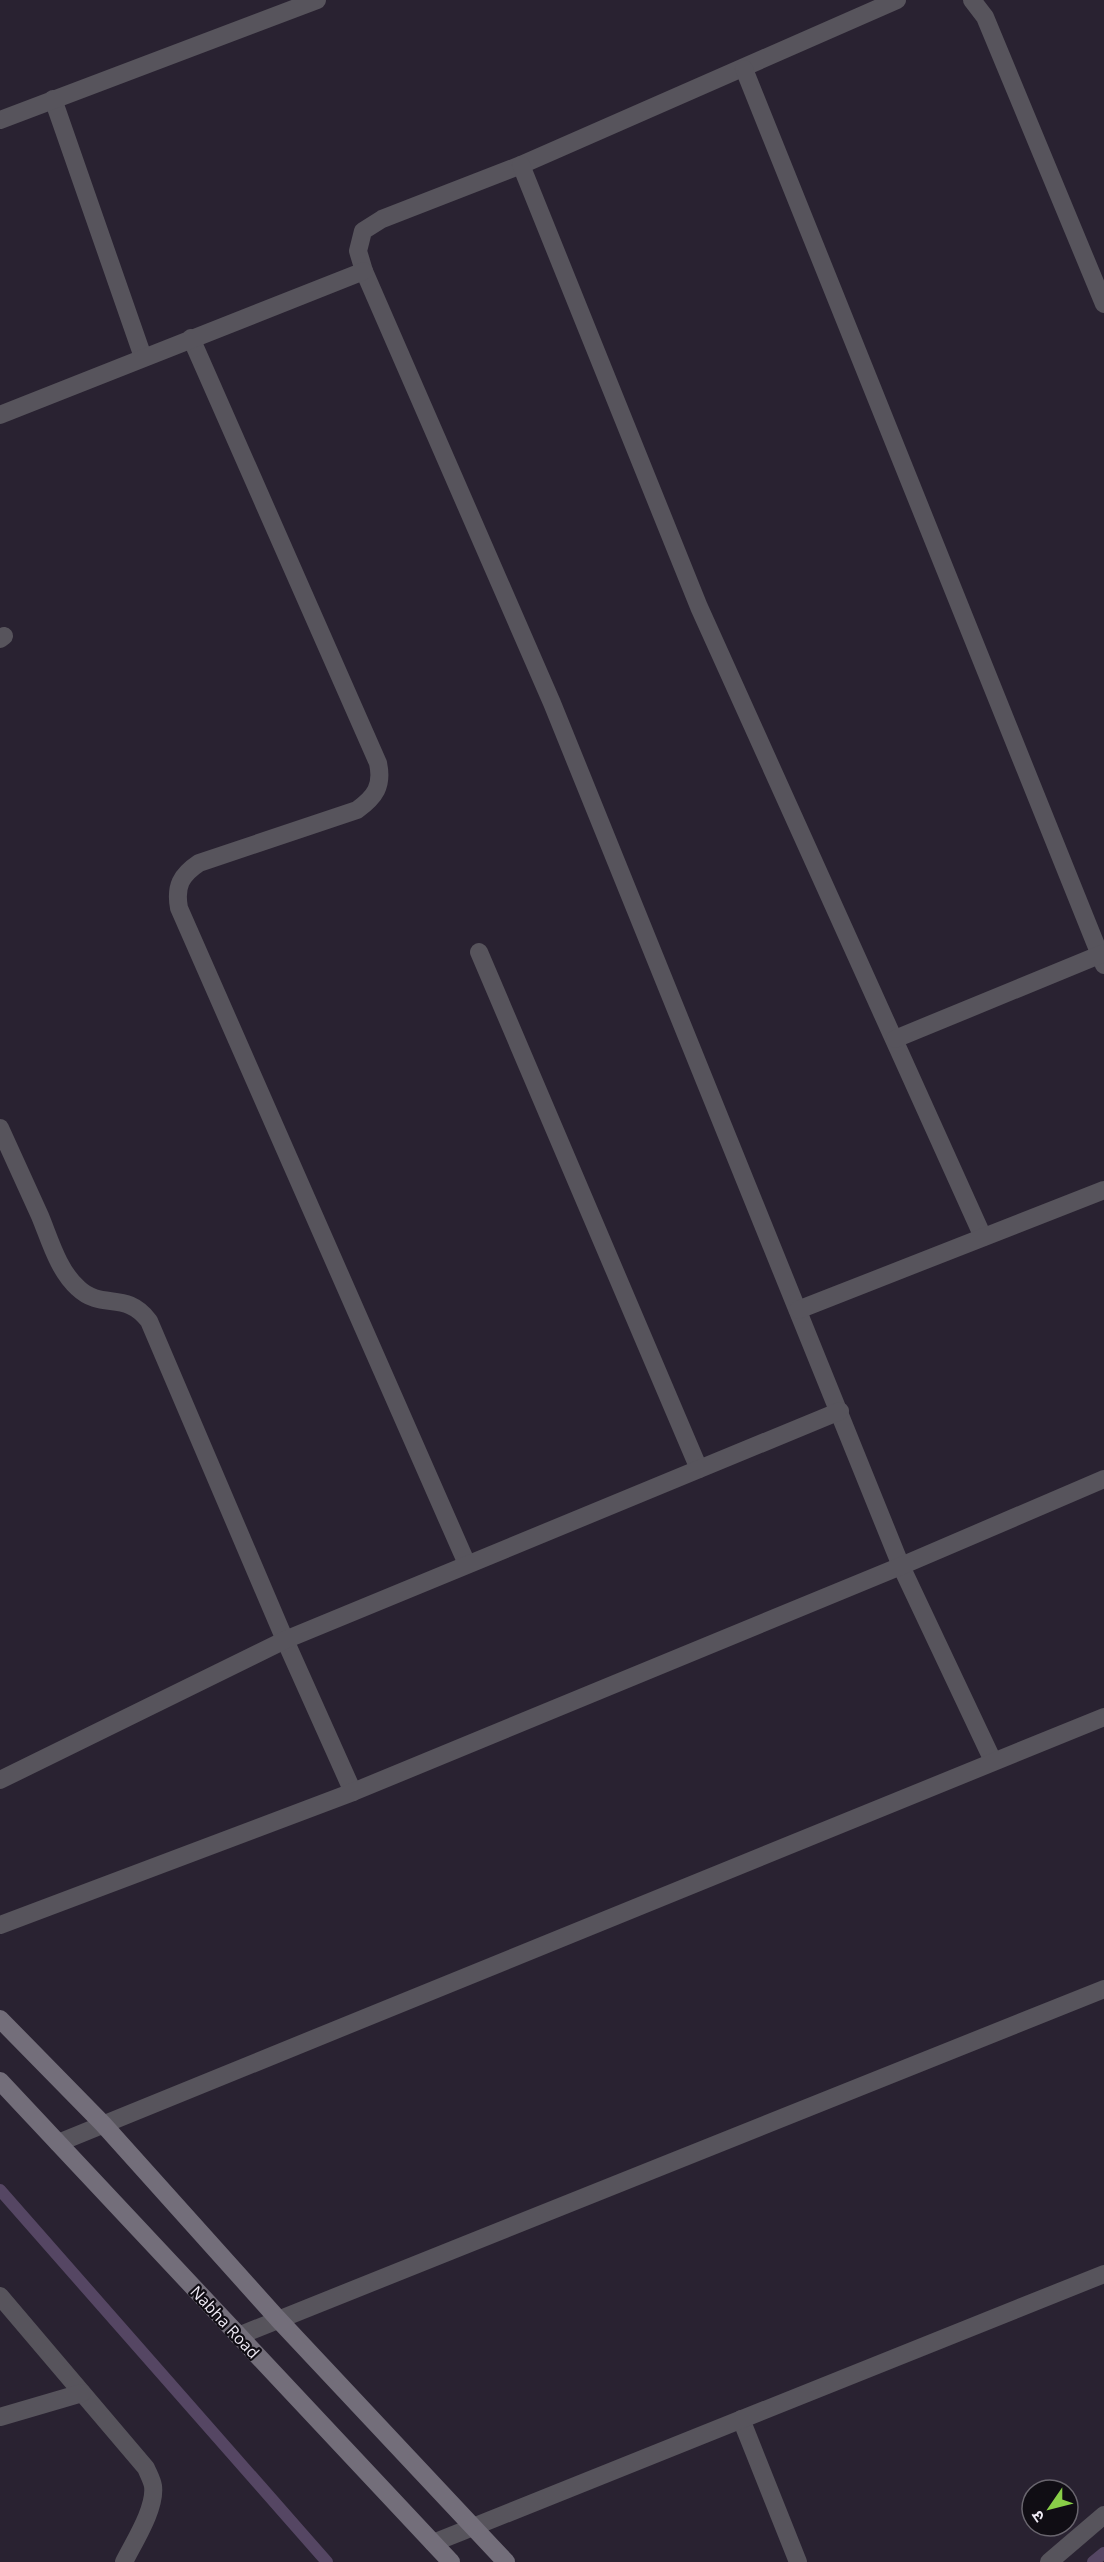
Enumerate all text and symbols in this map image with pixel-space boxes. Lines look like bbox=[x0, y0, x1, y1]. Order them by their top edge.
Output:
street label: Nabha Road bbox=[186, 2281, 264, 2363]
north arrow bbox=[1020, 2478, 1080, 2538]
text: उ bbox=[1026, 2506, 1049, 2527]

